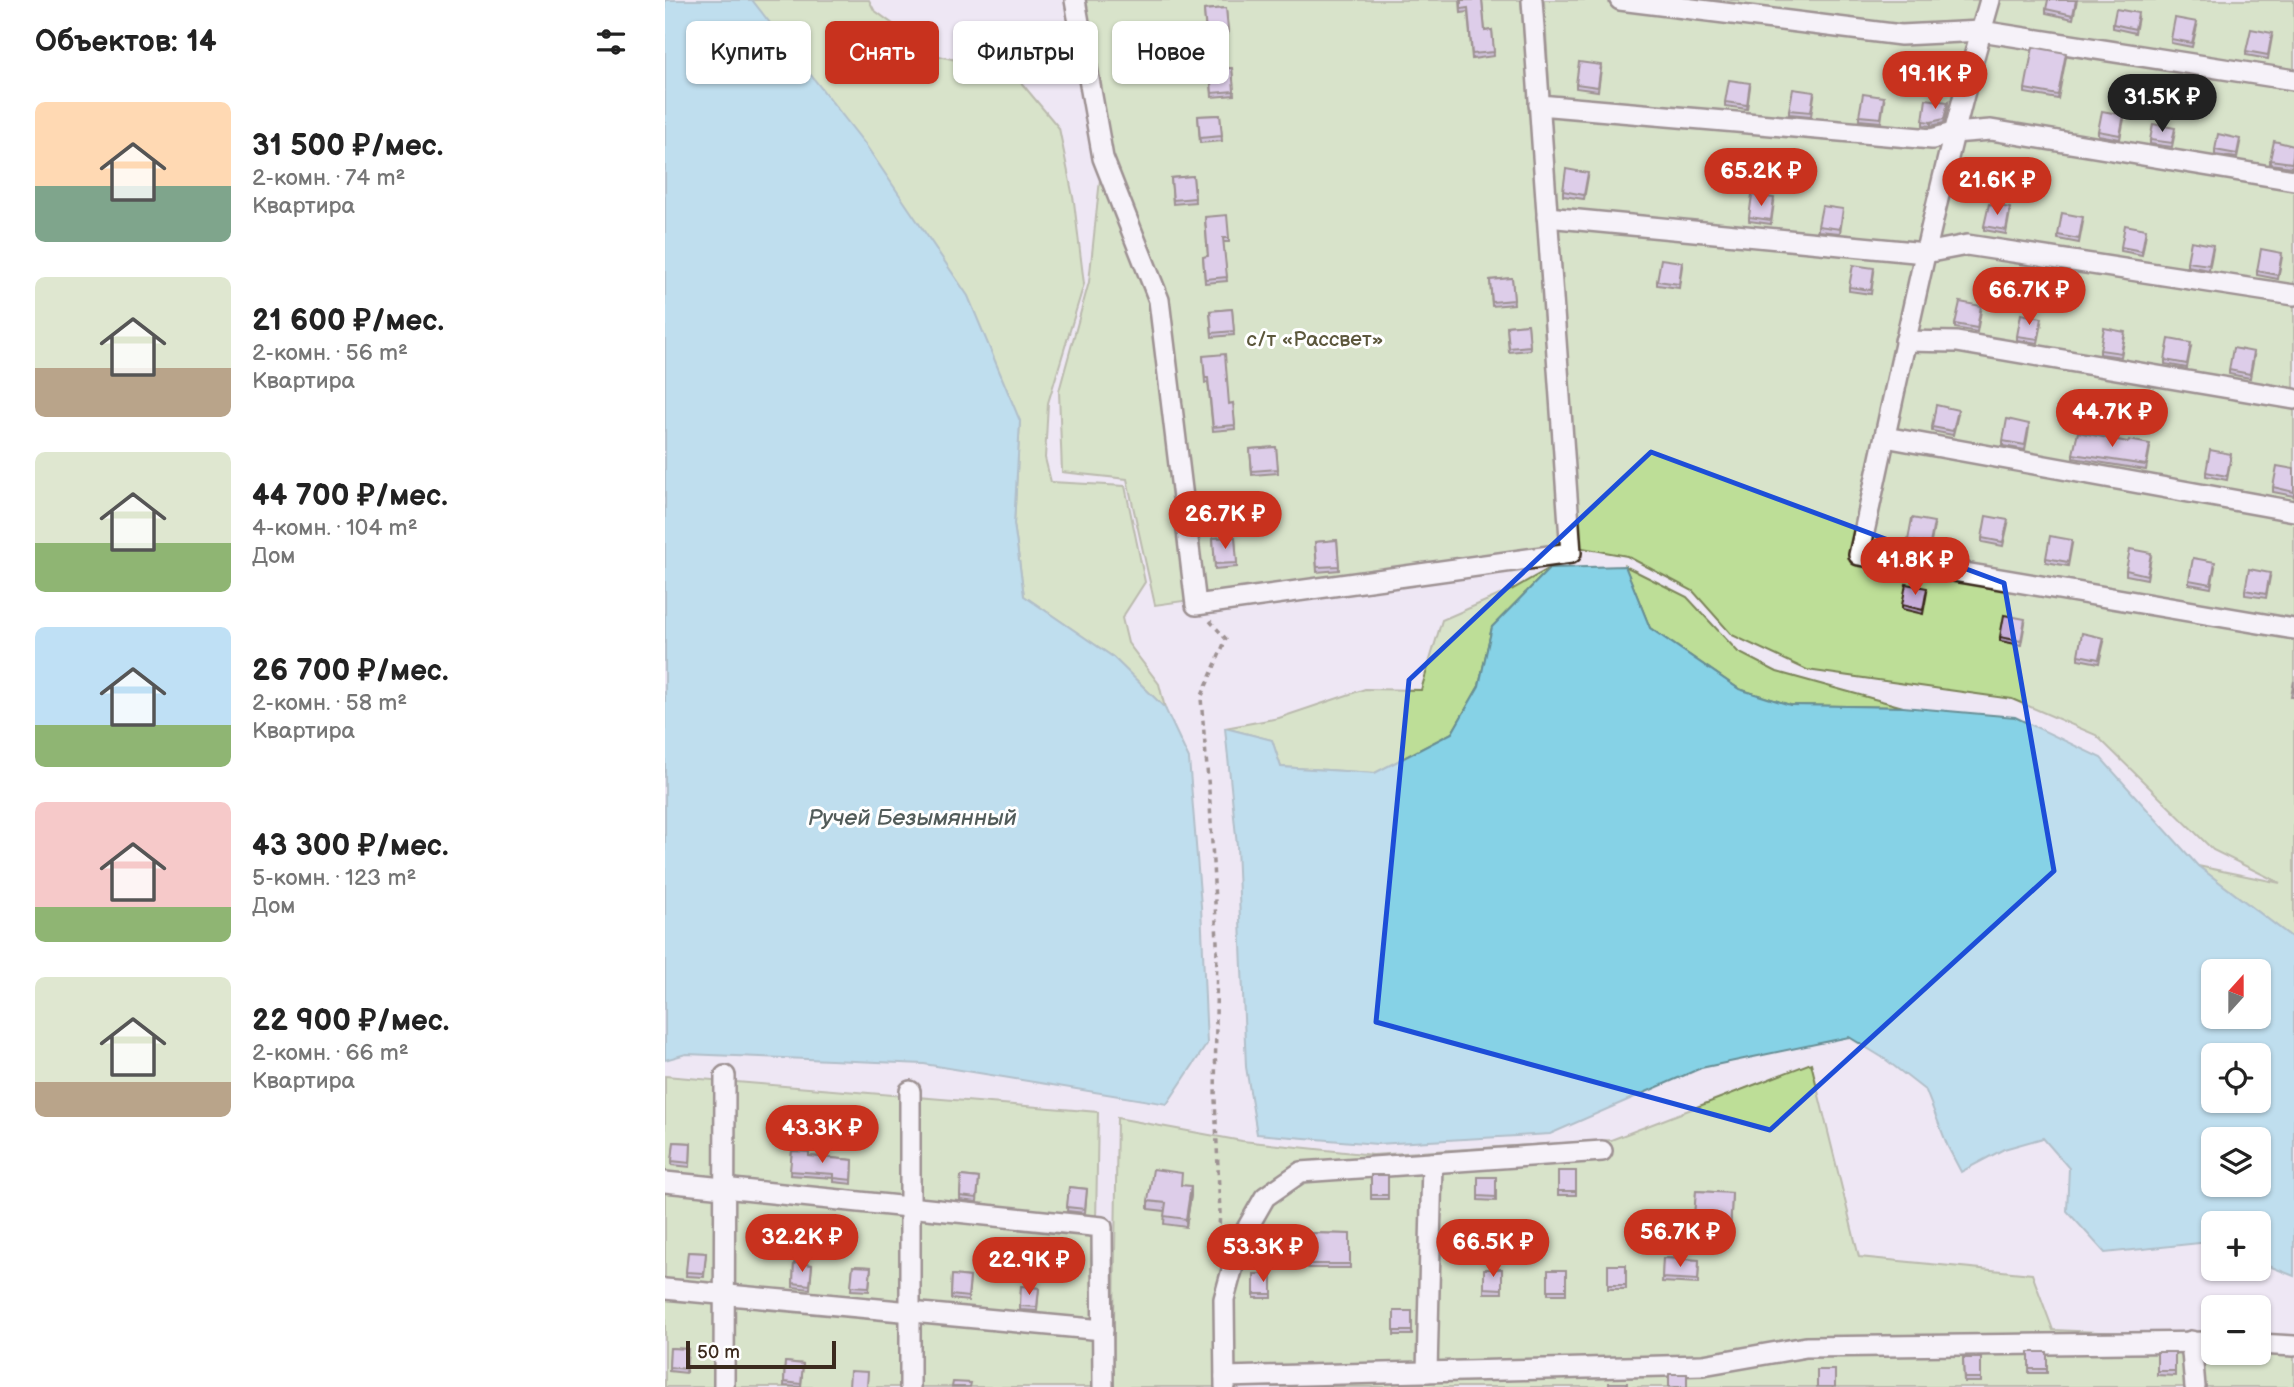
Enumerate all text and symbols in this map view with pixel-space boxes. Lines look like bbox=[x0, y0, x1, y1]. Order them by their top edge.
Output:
chip: Купить bbox=[686, 21, 811, 84]
chip: Снять bbox=[825, 21, 939, 84]
chip: Фильтры bbox=[953, 21, 1098, 84]
chip: Новое bbox=[1112, 21, 1229, 84]
icon: filters bbox=[592, 23, 630, 61]
text: Объектов: 14 bbox=[35, 24, 217, 60]
pin: 19.1K ₽ bbox=[1870, 52, 2000, 111]
text: 19.1K ₽ bbox=[1898, 60, 1972, 88]
pin: 31.5K ₽ bbox=[2097, 74, 2227, 134]
text: 31.5K ₽ bbox=[2124, 83, 2200, 111]
text: 31 500 ₽/мес. bbox=[252, 128, 443, 164]
icon: home bbox=[91, 130, 175, 214]
pin: 65.2K ₽ bbox=[1696, 148, 1826, 208]
text: 65.2K ₽ bbox=[1720, 157, 1802, 185]
pin: 21.6K ₽ bbox=[1932, 158, 2062, 217]
text: 2-комн. · 74 m² bbox=[252, 164, 405, 192]
text: 21.6K ₽ bbox=[1958, 166, 2036, 194]
text: Квартира bbox=[252, 192, 355, 220]
pin: 66.7K ₽ bbox=[1964, 268, 2094, 327]
text: 66.7K ₽ bbox=[1989, 276, 2069, 304]
text: 21 600 ₽/мес. bbox=[252, 303, 444, 339]
icon: home bbox=[91, 305, 175, 389]
park label: с/т «Рассвет» bbox=[1247, 327, 1383, 352]
text: 2-комн. · 56 m² bbox=[252, 339, 408, 367]
text: Квартира bbox=[252, 367, 355, 395]
pin: 44.7K ₽ bbox=[2047, 390, 2177, 449]
text: 44.7K ₽ bbox=[2072, 398, 2152, 426]
text: 44 700 ₽/мес. bbox=[252, 478, 448, 514]
icon: home bbox=[91, 480, 175, 564]
pin: 26.7K ₽ bbox=[1160, 491, 1290, 551]
text: 26.7K ₽ bbox=[1185, 500, 1265, 528]
text: 4-комн. · 104 m² bbox=[252, 514, 418, 542]
pin: 41.8K ₽ bbox=[1850, 538, 1980, 597]
text: Дом bbox=[252, 542, 295, 570]
text: 41.8K ₽ bbox=[1877, 546, 1953, 574]
text: 26 700 ₽/мес. bbox=[252, 653, 449, 689]
icon: home bbox=[91, 655, 175, 739]
text: 2-комн. · 58 m² bbox=[252, 689, 407, 717]
text: Квартира bbox=[252, 717, 355, 745]
water label: Ручей Безымянный bbox=[807, 804, 1017, 832]
text: 43 300 ₽/мес. bbox=[252, 828, 449, 864]
icon: home bbox=[91, 830, 175, 914]
text: 5-комн. · 123 m² bbox=[252, 864, 416, 892]
text: Дом bbox=[252, 892, 295, 920]
north arrow bbox=[2201, 959, 2271, 1029]
map controls bbox=[2201, 959, 2271, 1365]
text: 22 900 ₽/мес. bbox=[252, 1003, 449, 1039]
icon: home bbox=[91, 1005, 175, 1089]
text: 2-комн. · 66 m² bbox=[252, 1039, 409, 1067]
button: locate bbox=[2201, 1043, 2271, 1113]
text: Квартира bbox=[252, 1067, 355, 1095]
pin: 43.3K ₽ bbox=[757, 1106, 887, 1165]
text: 43.3K ₽ bbox=[782, 1114, 862, 1142]
button: layers bbox=[2201, 1127, 2271, 1197]
pin: 56.7K ₽ bbox=[1615, 1210, 1745, 1269]
button: + bbox=[2201, 1211, 2271, 1281]
pin: 32.2K ₽ bbox=[737, 1214, 867, 1274]
text: 56.7K ₽ bbox=[1640, 1218, 1720, 1246]
pin: 66.5K ₽ bbox=[1428, 1220, 1558, 1279]
text: 32.2K ₽ bbox=[761, 1223, 843, 1251]
pin: 53.3K ₽ bbox=[1198, 1224, 1328, 1284]
text: 66.5K ₽ bbox=[1452, 1228, 1534, 1256]
text: 53.3K ₽ bbox=[1223, 1233, 1303, 1261]
pin: 22.9K ₽ bbox=[964, 1238, 1094, 1297]
text: 22.9K ₽ bbox=[988, 1246, 1070, 1274]
button: − bbox=[2201, 1295, 2271, 1365]
scale bar bbox=[686, 1338, 837, 1370]
text: 50 m bbox=[697, 1341, 740, 1364]

